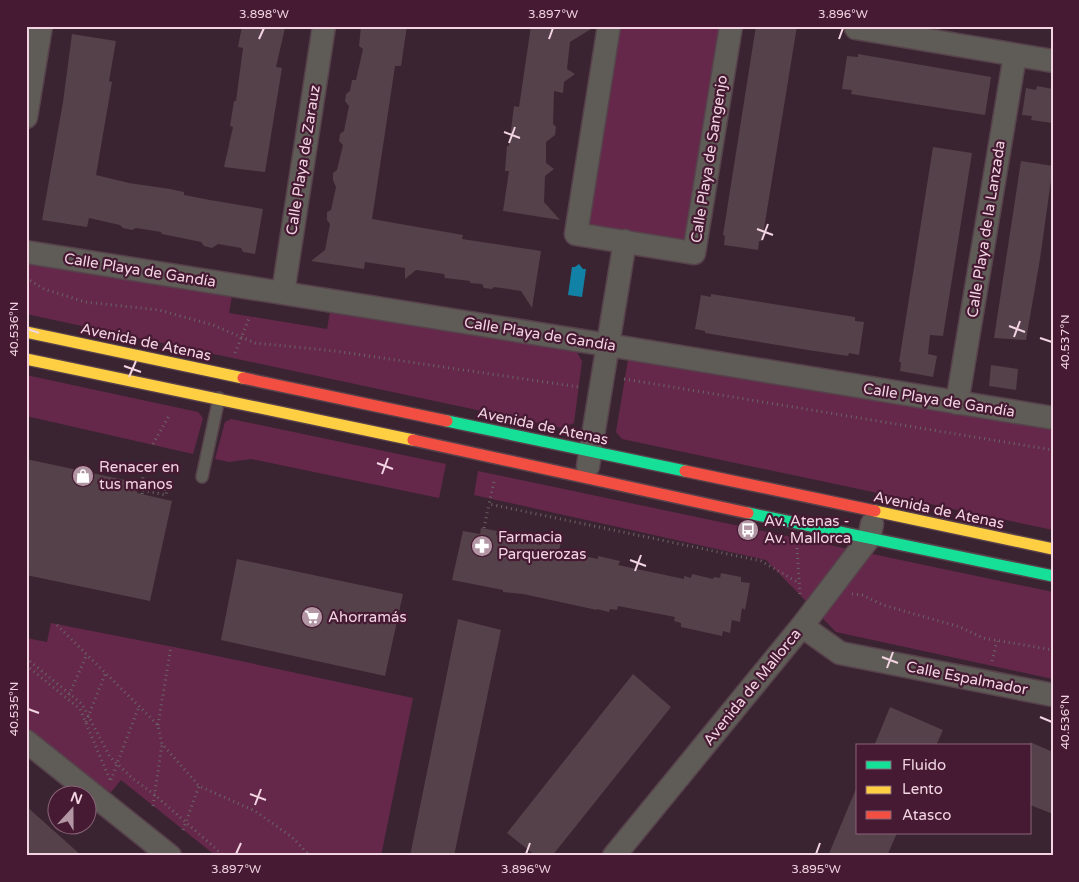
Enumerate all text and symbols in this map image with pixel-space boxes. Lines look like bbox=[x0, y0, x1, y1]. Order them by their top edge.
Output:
text: 3.898°W bbox=[239, 7, 289, 21]
text: 3.897°W bbox=[528, 7, 578, 21]
text: 3.896°W bbox=[818, 7, 868, 21]
street label: Calle Playa de Sangenjo bbox=[687, 74, 731, 244]
street label: Calle Playa de Zarauz bbox=[282, 84, 324, 236]
street label: Calle Playa de la Lanzada bbox=[963, 139, 1009, 319]
street label: Calle Playa de Gandía bbox=[63, 249, 217, 291]
text: 40.536°N bbox=[7, 302, 21, 356]
street label: Calle Playa de Gandía bbox=[463, 313, 617, 355]
text: 40.537°N bbox=[1058, 314, 1072, 370]
street label: Avenida de Atenas bbox=[79, 319, 213, 365]
street label: Calle Playa de Gandía bbox=[862, 379, 1016, 421]
street label: Avenida de Atenas bbox=[476, 403, 610, 449]
place label: Renacer en tus manos bbox=[99, 458, 179, 493]
shop icon: Renacer en tus manos bbox=[71, 464, 95, 488]
street label: Avenida de Atenas bbox=[872, 487, 1006, 533]
place label: Av. Atenas - Av. Mallorca bbox=[764, 512, 851, 547]
bus stop icon: Av. Atenas - Av. Mallorca bbox=[736, 518, 760, 542]
place label: Farmacia Parquerozas bbox=[498, 528, 586, 563]
pharmacy icon: Farmacia Parquerozas bbox=[470, 534, 494, 558]
supermarket icon: Ahorramás bbox=[300, 605, 324, 629]
place label: Ahorramás bbox=[328, 608, 407, 626]
street label: Avenida de Mallorca bbox=[699, 625, 805, 749]
street label: Calle Espalmador bbox=[905, 657, 1030, 699]
text: 40.535°N bbox=[7, 682, 21, 736]
text: 40.536°N bbox=[1058, 695, 1072, 749]
legend bbox=[856, 744, 1032, 834]
text: Fluido bbox=[902, 756, 946, 774]
text: Lento bbox=[902, 780, 943, 798]
north arrow bbox=[48, 784, 98, 834]
text: N bbox=[68, 788, 85, 808]
text: Atasco bbox=[902, 806, 951, 824]
text: 3.897°W bbox=[211, 862, 261, 876]
text: 3.896°W bbox=[501, 862, 551, 876]
text: 3.895°W bbox=[791, 862, 841, 876]

